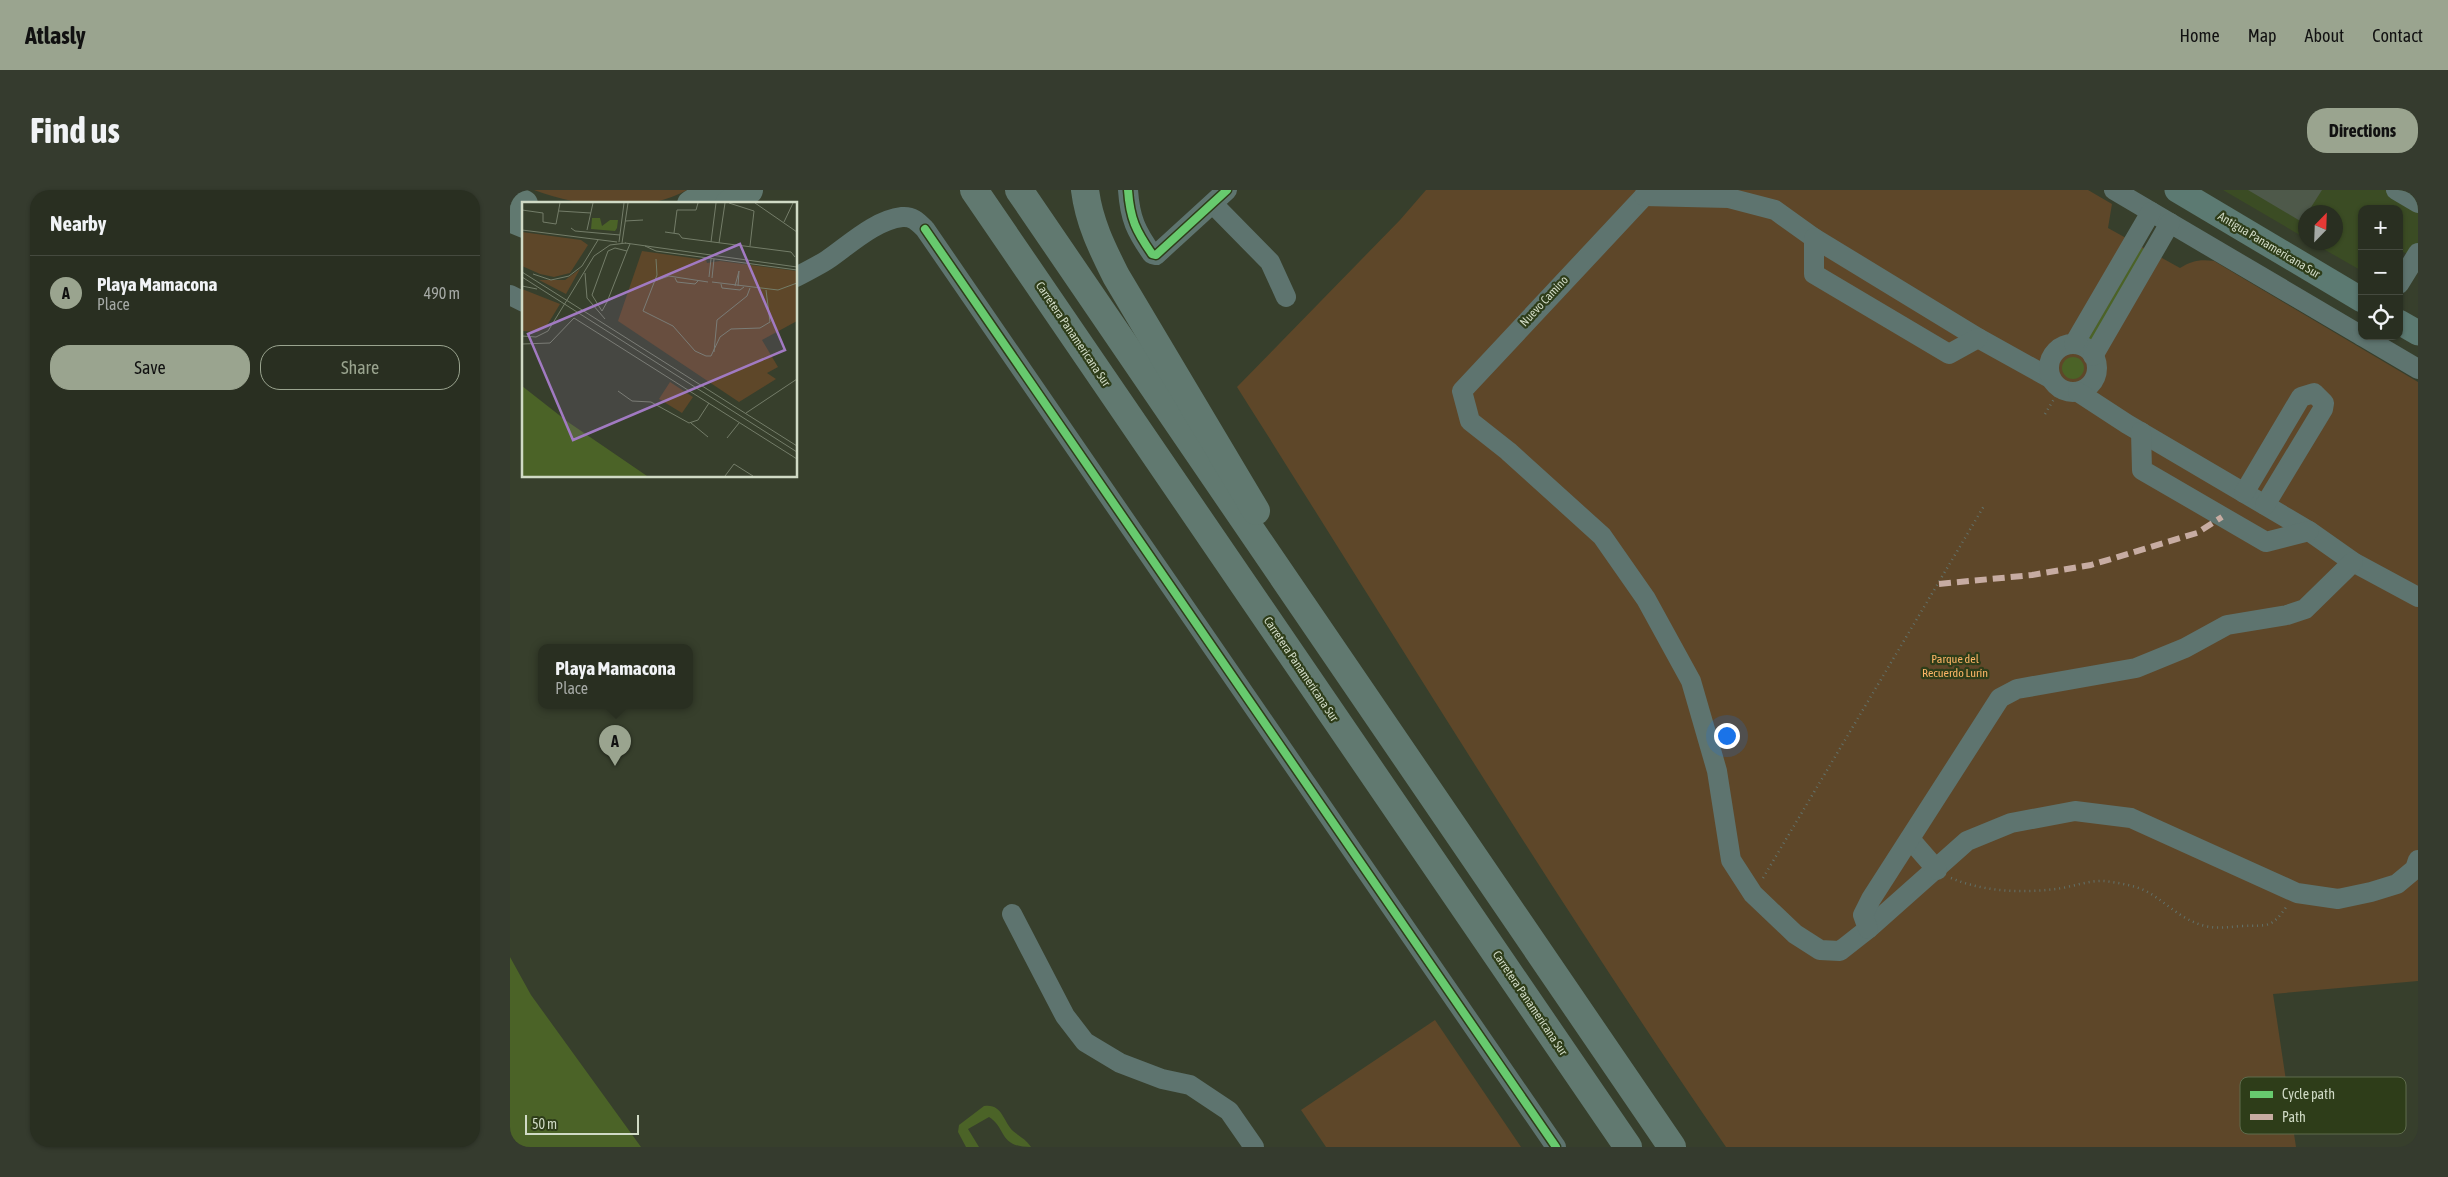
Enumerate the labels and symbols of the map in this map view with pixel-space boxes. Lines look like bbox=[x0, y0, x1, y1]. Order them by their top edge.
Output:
inset map bbox=[522, 202, 798, 478]
north arrow bbox=[2298, 205, 2343, 250]
street label: Antigua Panamericana Sur bbox=[2215, 209, 2323, 281]
street label: Nuevo Camino bbox=[1517, 273, 1571, 329]
street label: Carretera Panamericana Sur bbox=[1033, 279, 1114, 389]
street label: Carretera Panamericana Sur bbox=[1261, 614, 1342, 724]
park label: Parque del Recuerdo Lurín bbox=[1922, 652, 1988, 680]
your location bbox=[1714, 723, 1740, 749]
pin: A bbox=[599, 725, 631, 766]
street label: Carretera Panamericana Sur bbox=[1490, 948, 1571, 1058]
legend bbox=[2240, 1077, 2406, 1134]
text: Cycle path bbox=[2282, 1086, 2335, 1102]
text: Path bbox=[2282, 1109, 2306, 1125]
scale bar bbox=[525, 1112, 639, 1135]

